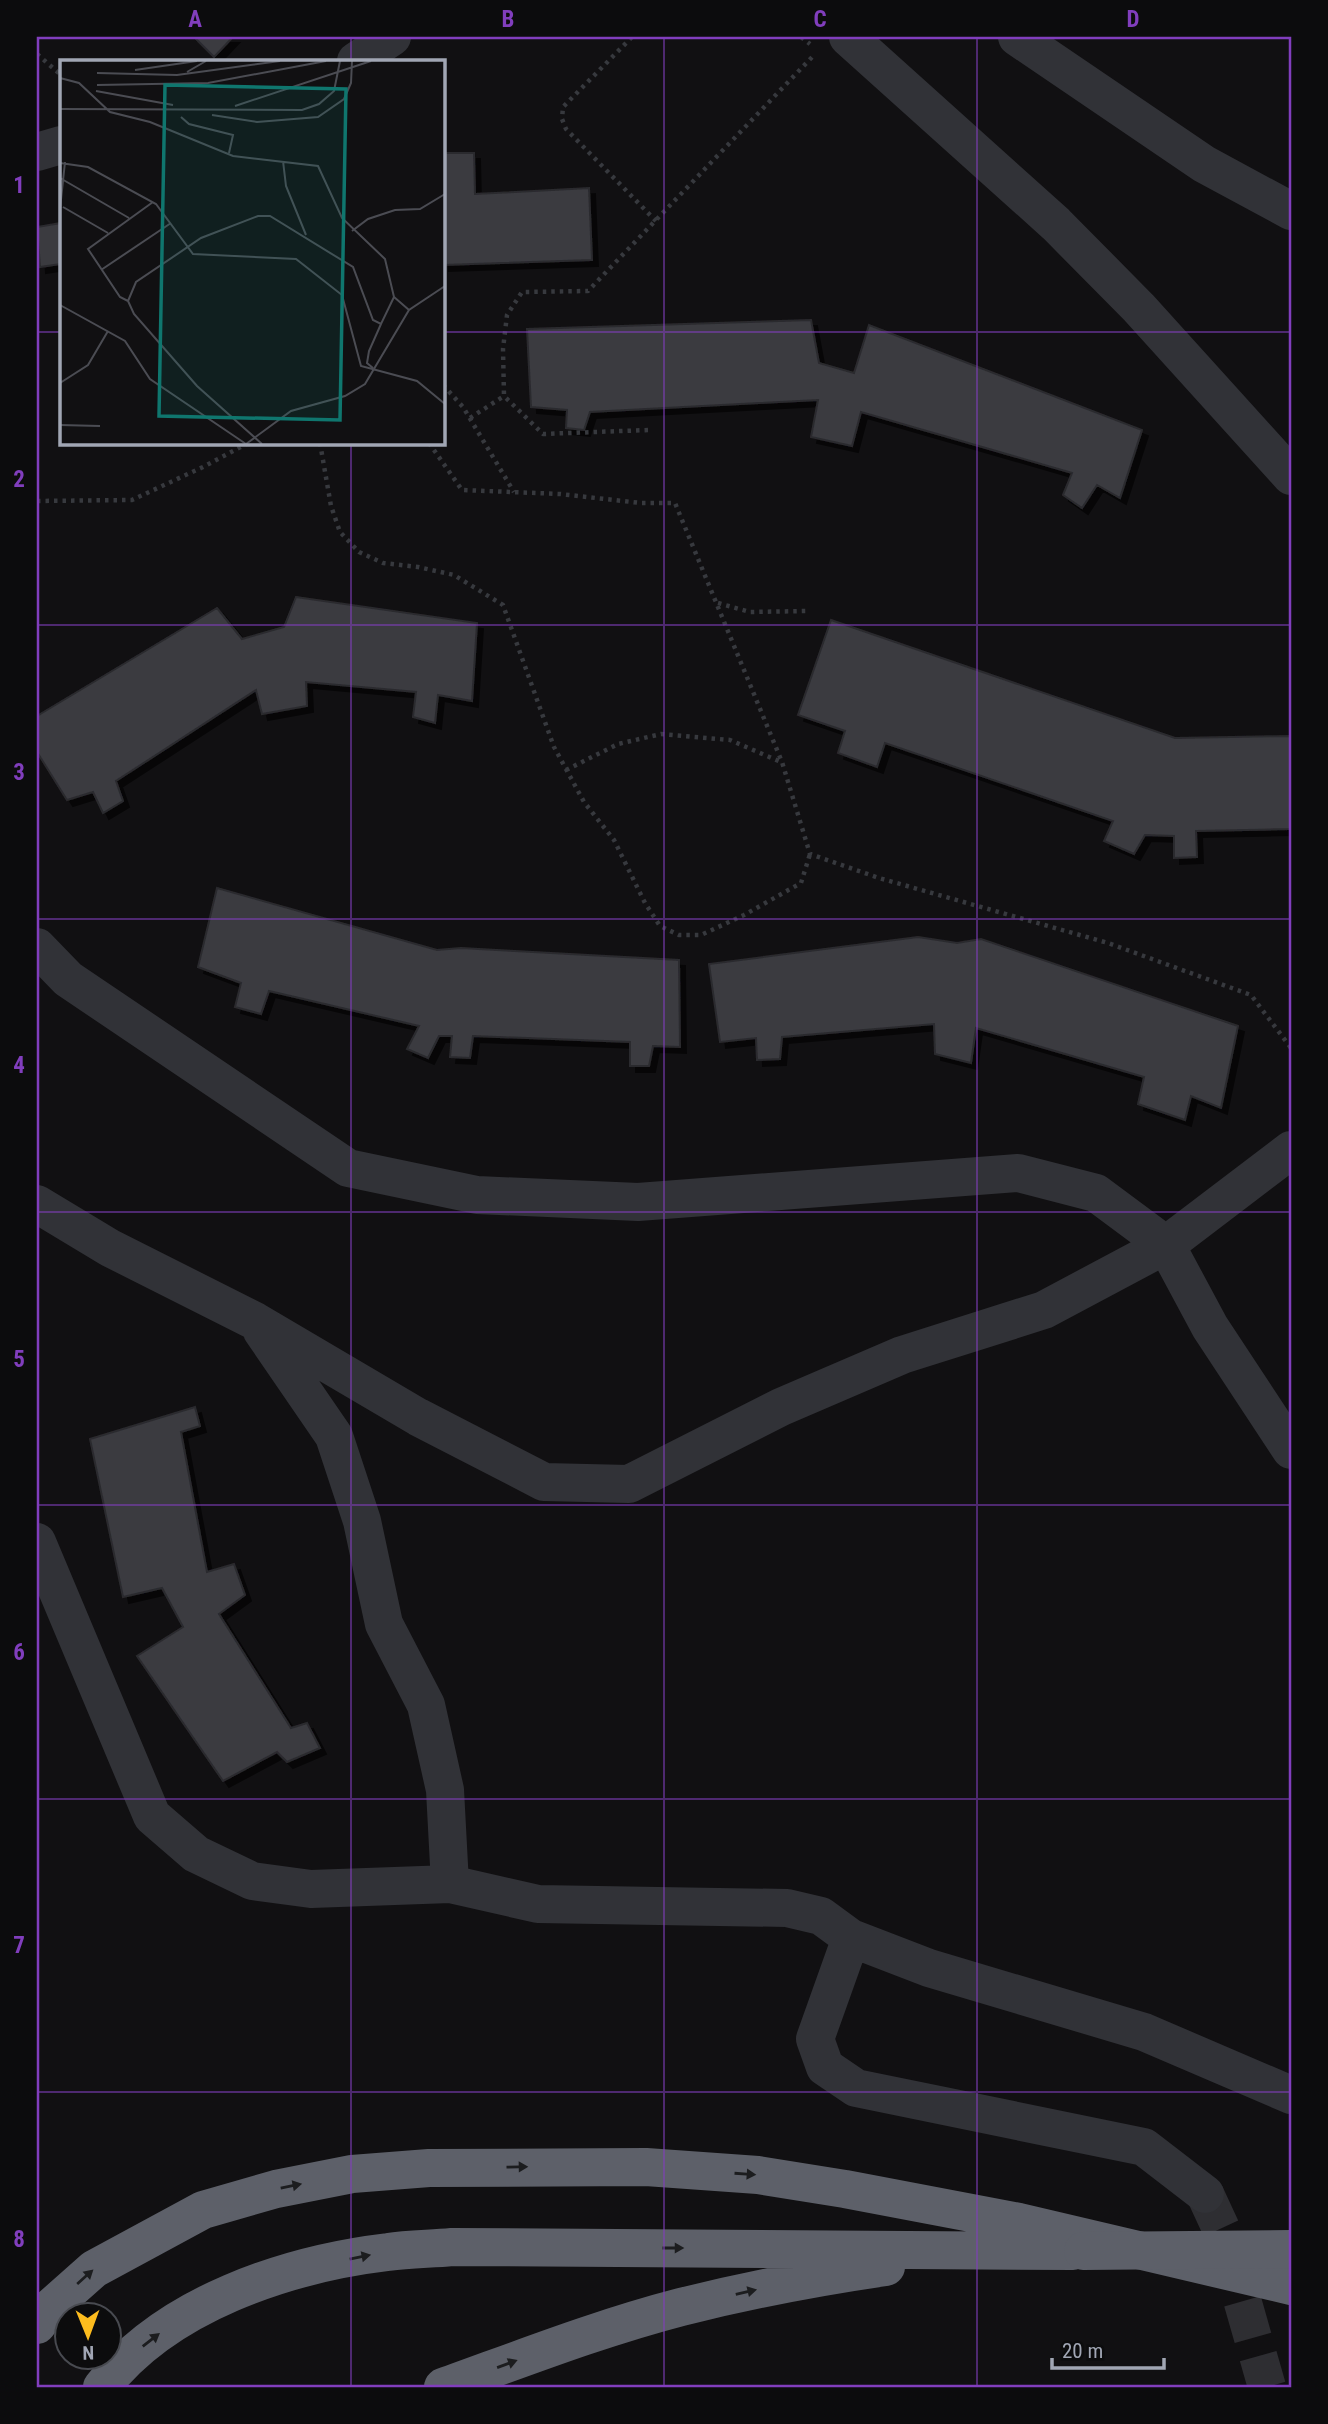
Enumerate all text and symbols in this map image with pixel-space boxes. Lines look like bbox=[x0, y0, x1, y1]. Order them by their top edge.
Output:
text: A bbox=[188, 6, 202, 33]
text: B bbox=[502, 6, 514, 33]
text: C bbox=[813, 6, 827, 33]
text: D bbox=[1127, 6, 1140, 33]
inset map bbox=[60, 60, 444, 444]
text: 1 bbox=[13, 172, 25, 199]
text: 2 bbox=[13, 466, 25, 493]
text: 3 bbox=[13, 759, 25, 786]
text: 4 bbox=[13, 1052, 25, 1079]
text: 5 bbox=[13, 1346, 25, 1373]
text: 6 bbox=[13, 1639, 25, 1666]
text: 7 bbox=[13, 1932, 25, 1959]
one-way arrow bbox=[507, 2162, 529, 2173]
one-way arrow bbox=[734, 2169, 756, 2180]
one-way arrow bbox=[280, 2180, 302, 2191]
text: 8 bbox=[13, 2226, 25, 2253]
one-way arrow bbox=[662, 2242, 684, 2254]
one-way arrow bbox=[349, 2251, 371, 2262]
one-way arrow bbox=[76, 2269, 94, 2285]
one-way arrow bbox=[735, 2287, 757, 2298]
north arrow bbox=[52, 2302, 122, 2372]
scale bar bbox=[1052, 2326, 1164, 2370]
one-way arrow bbox=[142, 2333, 159, 2348]
text: 20 m bbox=[1062, 2339, 1103, 2363]
text: N bbox=[82, 2341, 94, 2364]
one-way arrow bbox=[497, 2358, 518, 2369]

